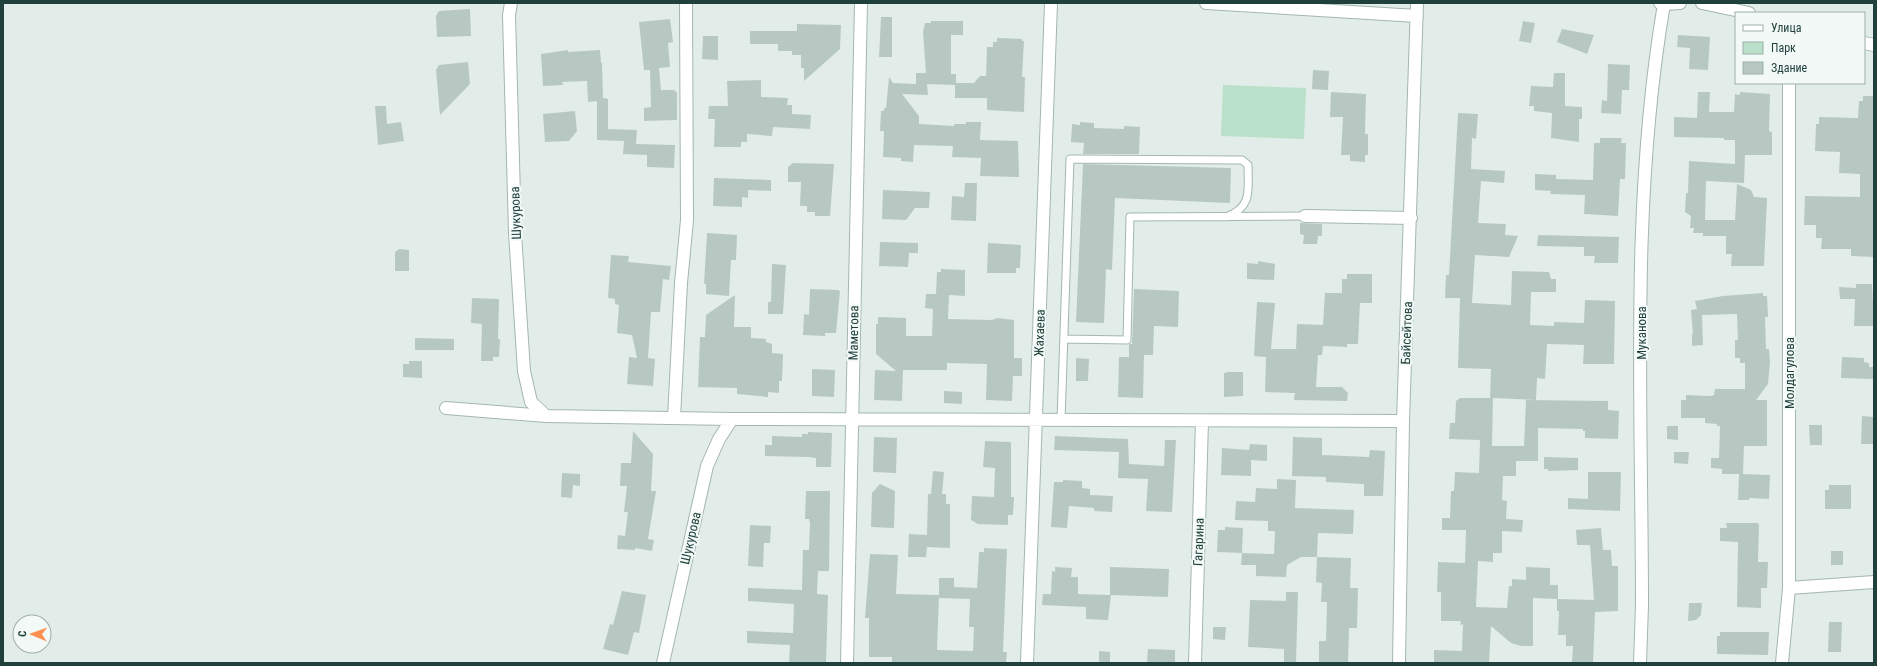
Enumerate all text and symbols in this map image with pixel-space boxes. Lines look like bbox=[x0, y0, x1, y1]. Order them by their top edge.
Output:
legend bbox=[1735, 12, 1865, 84]
text: Улица bbox=[1771, 21, 1802, 35]
text: Парк bbox=[1771, 41, 1796, 55]
text: Здание bbox=[1771, 61, 1808, 75]
street label: Шукурова bbox=[507, 186, 524, 240]
street label: Байсейтова bbox=[1398, 301, 1415, 365]
street label: Маметова bbox=[846, 305, 861, 361]
street label: Муканова bbox=[1634, 306, 1649, 360]
street label: Жахаева bbox=[1031, 309, 1048, 357]
street label: Молдагулова bbox=[1782, 337, 1797, 409]
street label: Шукурова bbox=[677, 510, 704, 566]
street label: Гагарина bbox=[1190, 518, 1207, 566]
north arrow bbox=[12, 614, 52, 654]
text: С bbox=[16, 630, 29, 637]

